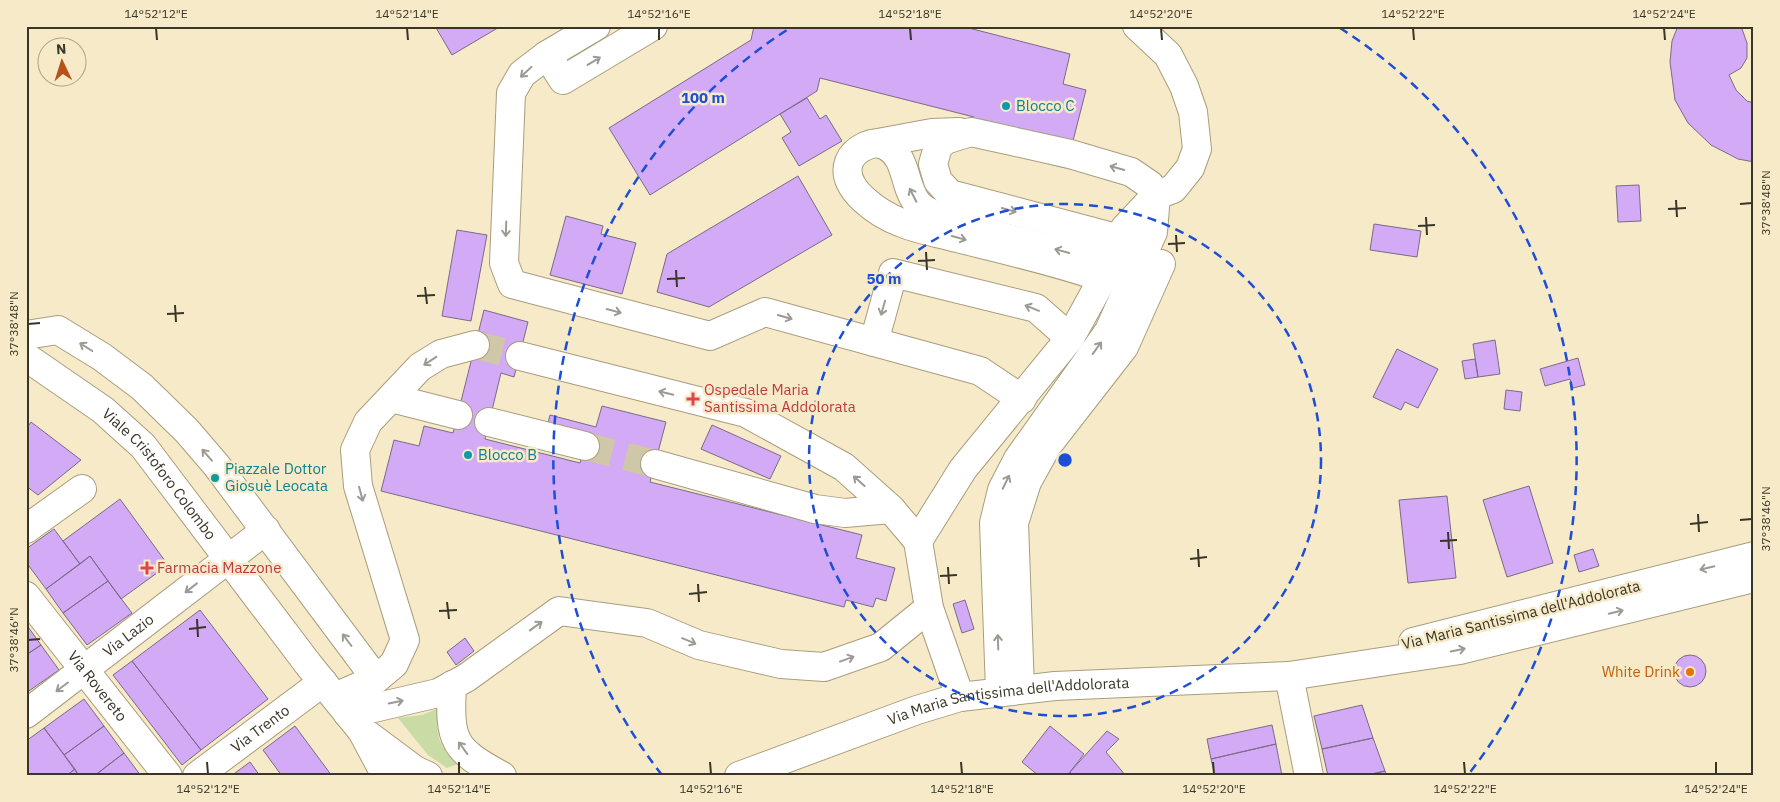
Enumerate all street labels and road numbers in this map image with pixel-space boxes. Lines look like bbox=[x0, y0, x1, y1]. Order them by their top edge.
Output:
street label: Viale Cristoforo Colombo bbox=[98, 404, 221, 543]
street label: Via Maria Santissima dell'Addolorata bbox=[1400, 576, 1642, 653]
street label: Via Lazio bbox=[99, 610, 157, 661]
street label: Via Rovereto bbox=[64, 647, 131, 725]
street label: Via Maria Santissima dell'Addolorata bbox=[885, 673, 1130, 729]
street label: Via Trento bbox=[227, 700, 293, 756]

